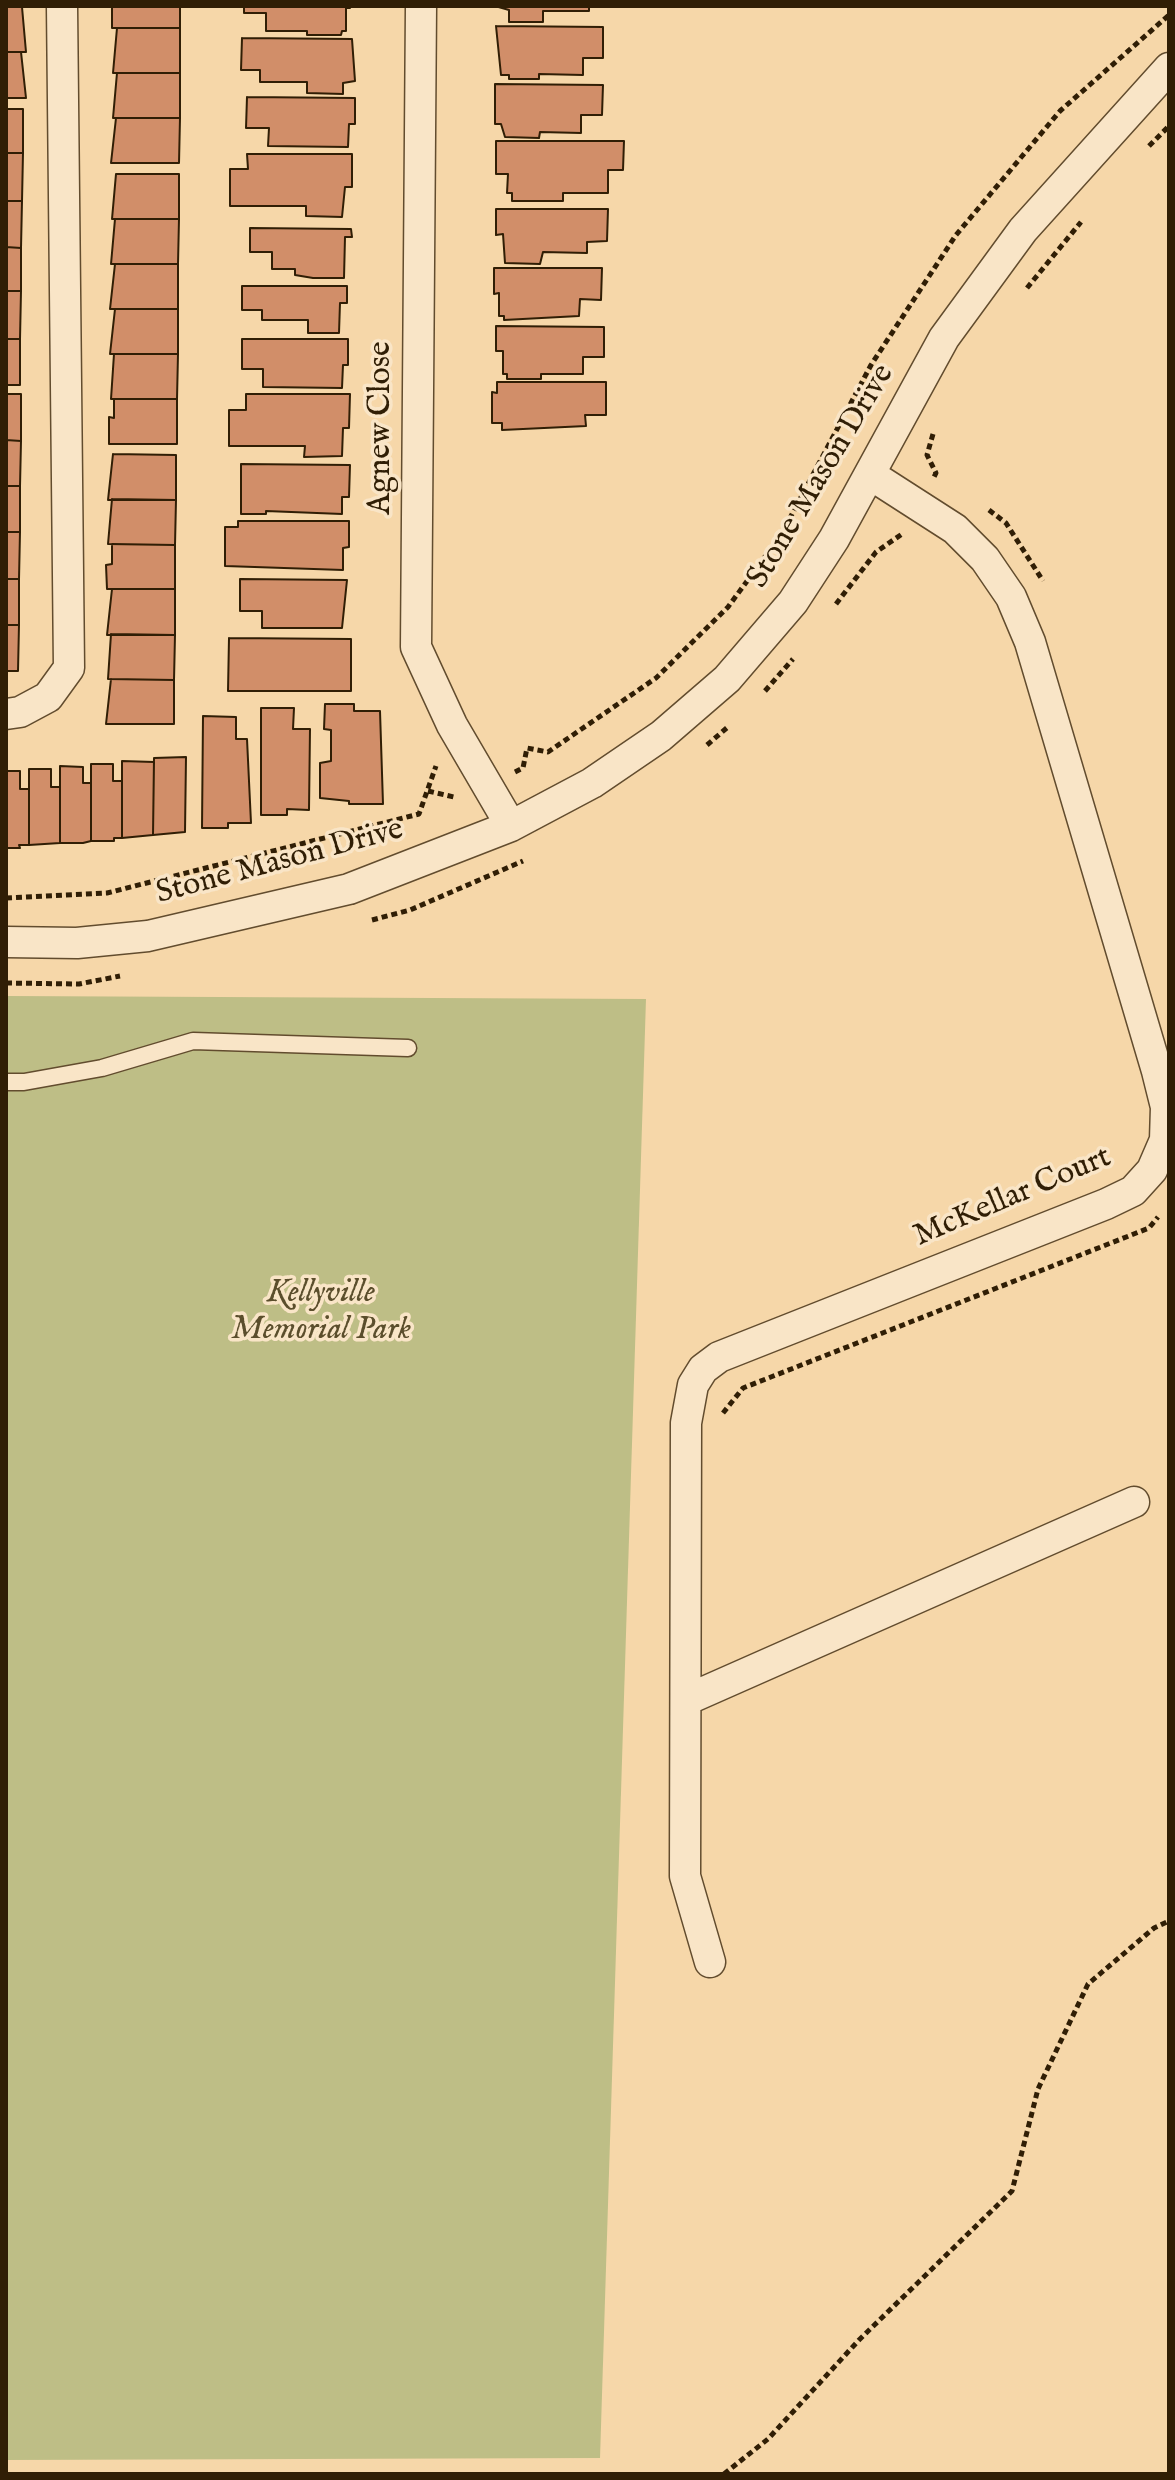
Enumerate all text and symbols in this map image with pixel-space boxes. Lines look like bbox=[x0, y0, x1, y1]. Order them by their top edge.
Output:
street label: Agnew Close bbox=[363, 341, 401, 515]
street label: Stone Mason Drive bbox=[740, 358, 904, 596]
street label: Stone Mason Drive bbox=[152, 812, 408, 914]
street label: McKellar Court bbox=[909, 1139, 1117, 1257]
park label: Kellyville Memorial Park bbox=[231, 1275, 411, 1350]

